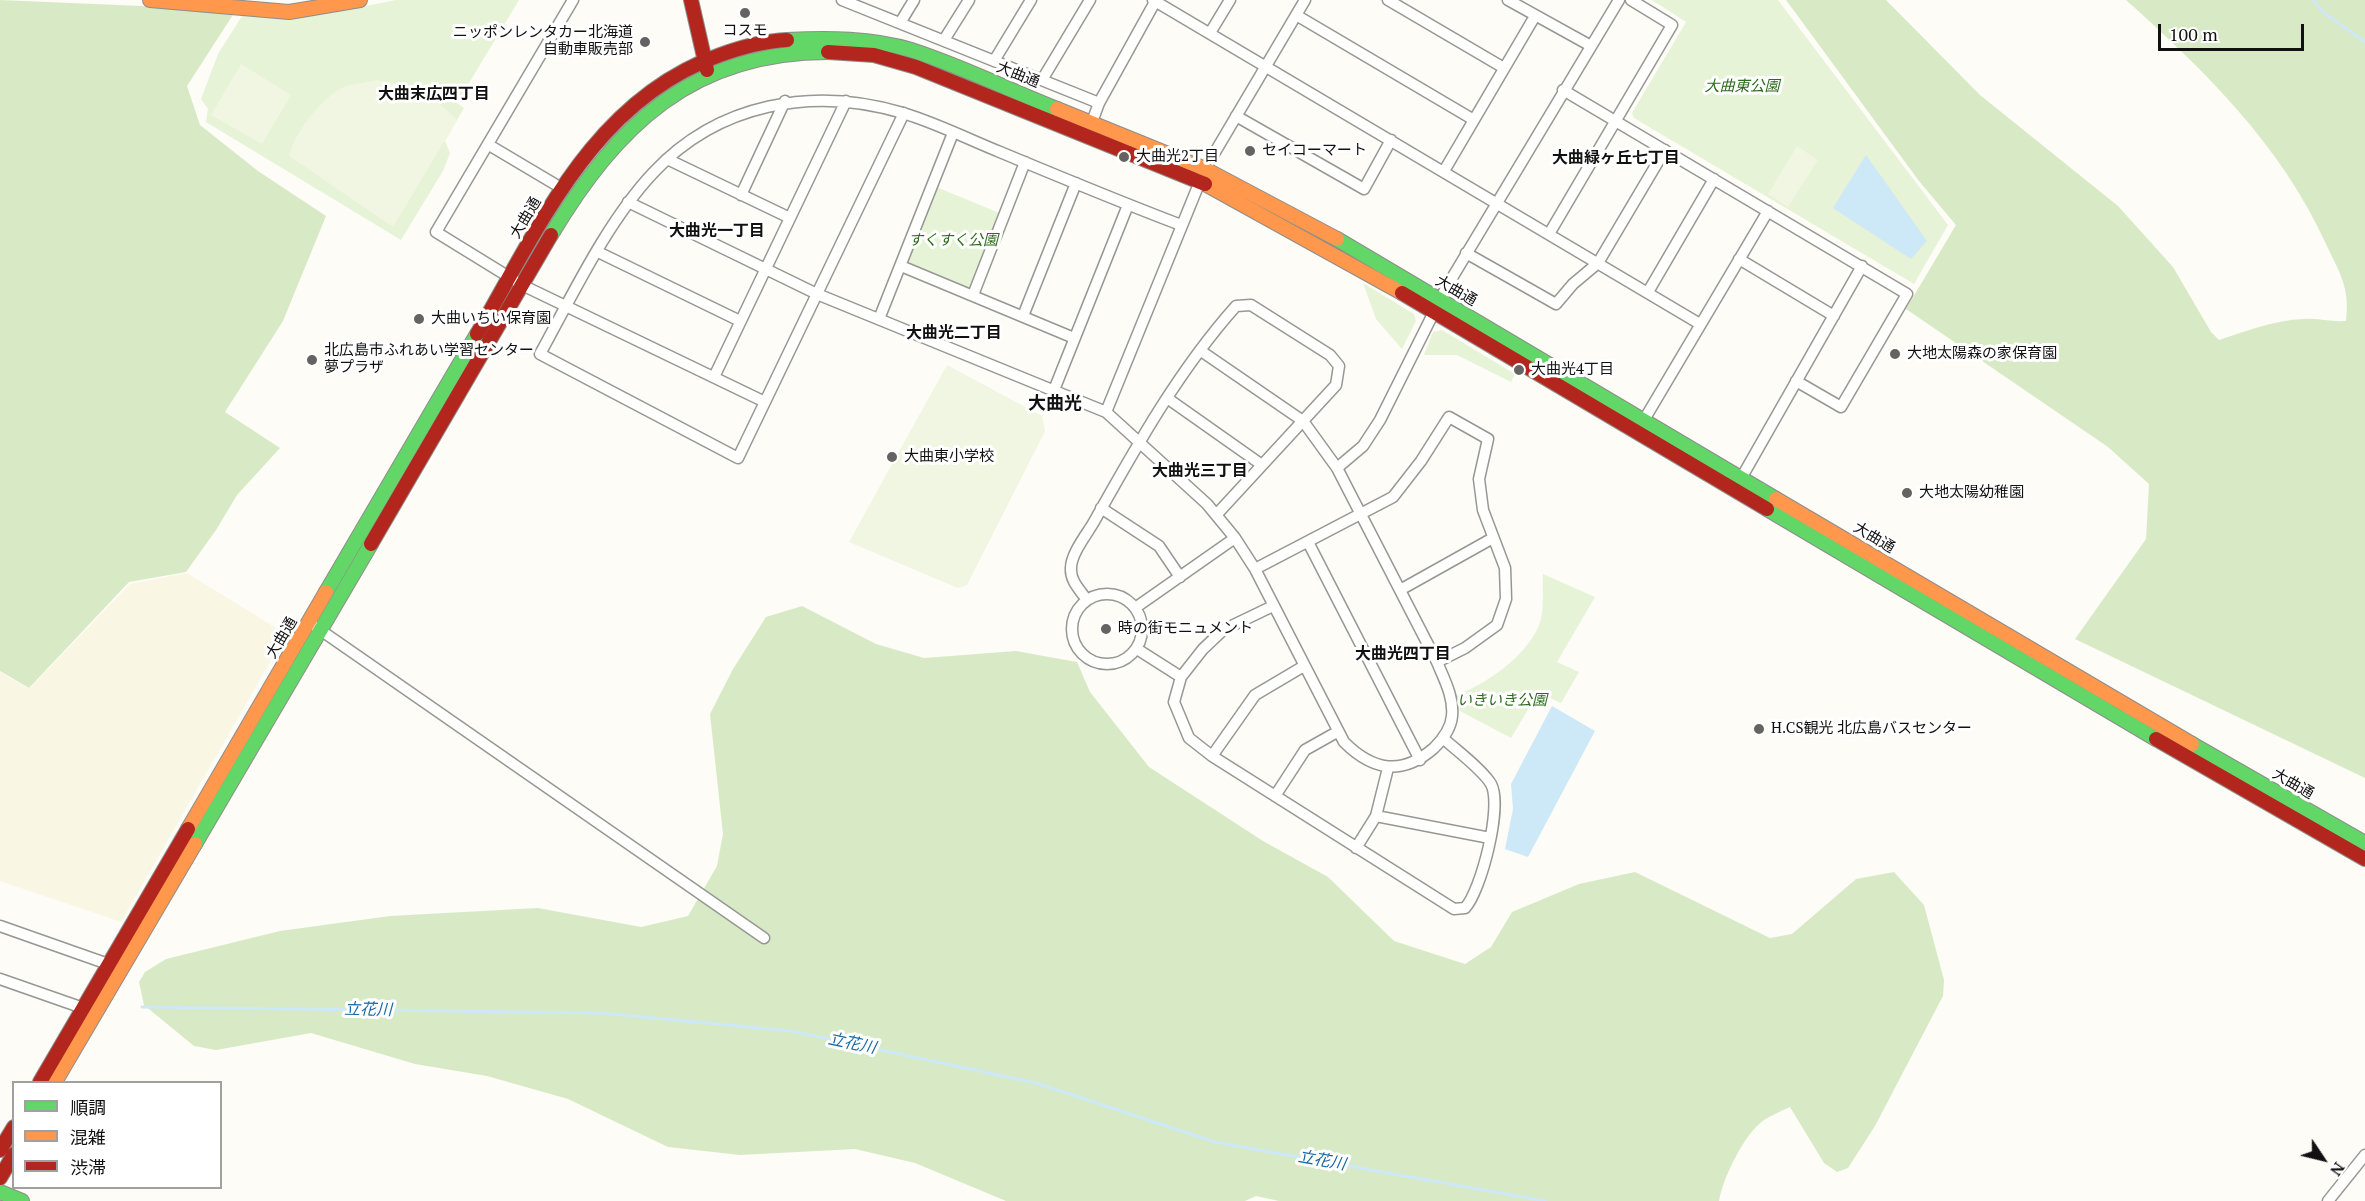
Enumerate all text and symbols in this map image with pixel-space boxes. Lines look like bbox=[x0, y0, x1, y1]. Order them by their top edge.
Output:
marker: コスモ bbox=[738, 6, 752, 20]
scale bar bbox=[2161, 12, 2306, 50]
place label: コスモ bbox=[723, 22, 767, 40]
text: 100 m bbox=[2169, 22, 2218, 46]
place label: ニッポンレンタカー北海道 自動車販売部 bbox=[453, 24, 633, 59]
marker: ニッポンレンタカー北海道 自動車販売部 bbox=[638, 35, 652, 49]
street label: 大曲通 bbox=[994, 58, 1042, 92]
park label: 大曲東公園 bbox=[1705, 78, 1779, 96]
district label: 大曲末広四丁目 bbox=[378, 84, 490, 104]
place label: セイコーマート bbox=[1262, 142, 1367, 160]
marker: セイコーマート bbox=[1243, 144, 1257, 158]
place label: 大曲光2丁目 bbox=[1136, 148, 1219, 166]
district label: 大曲緑ヶ丘七丁目 bbox=[1552, 148, 1680, 168]
marker: 大曲光2丁目 bbox=[1117, 150, 1131, 164]
street label: 大曲通 bbox=[507, 194, 545, 242]
district label: 大曲光一丁目 bbox=[669, 221, 765, 241]
park label: すくすく公園 bbox=[908, 232, 998, 250]
street label: 大曲通 bbox=[1432, 272, 1480, 310]
place label: 大曲いちい保育園 bbox=[431, 310, 551, 328]
marker: 大曲いちい保育園 bbox=[412, 312, 426, 326]
district label: 大曲光二丁目 bbox=[906, 323, 1002, 343]
place label: 北広島市ふれあい学習センター 夢プラザ bbox=[324, 342, 534, 377]
place label: 大地太陽森の家保育園 bbox=[1907, 345, 2057, 363]
marker: 大地太陽森の家保育園 bbox=[1888, 347, 1902, 361]
marker: 北広島市ふれあい学習センター 夢プラザ bbox=[305, 353, 319, 367]
place label: 大曲光4丁目 bbox=[1531, 361, 1614, 379]
marker: 大曲光4丁目 bbox=[1512, 363, 1526, 377]
district label: 大曲光 bbox=[1028, 393, 1082, 415]
place label: 大曲東小学校 bbox=[904, 448, 994, 466]
marker: 大曲東小学校 bbox=[885, 450, 899, 464]
district label: 大曲光三丁目 bbox=[1152, 461, 1248, 481]
place label: 大地太陽幼稚園 bbox=[1919, 484, 2024, 502]
marker: 大地太陽幼稚園 bbox=[1900, 486, 1914, 500]
street label: 大曲通 bbox=[1850, 519, 1898, 557]
street label: 大曲通 bbox=[263, 614, 301, 662]
place label: 時の街モニュメント bbox=[1118, 620, 1253, 638]
marker: 時の街モニュメント bbox=[1099, 622, 1113, 636]
district label: 大曲光四丁目 bbox=[1355, 644, 1451, 664]
park label: いきいき公園 bbox=[1457, 692, 1547, 710]
place label: H.CS観光 北広島バスセンター bbox=[1771, 720, 1972, 738]
marker: H.CS観光 北広島バスセンター bbox=[1752, 722, 1766, 736]
street label: 大曲通 bbox=[2269, 765, 2317, 803]
water label: 立花川 bbox=[344, 1000, 392, 1020]
water label: 立花川 bbox=[827, 1030, 877, 1058]
legend bbox=[12, 1081, 222, 1189]
text: 順調 bbox=[70, 1095, 106, 1119]
text: 混雑 bbox=[70, 1125, 106, 1149]
north arrow bbox=[2293, 1129, 2353, 1189]
water label: 立花川 bbox=[1297, 1147, 1347, 1175]
text: 渋滞 bbox=[70, 1155, 106, 1179]
text: N bbox=[2325, 1158, 2350, 1181]

